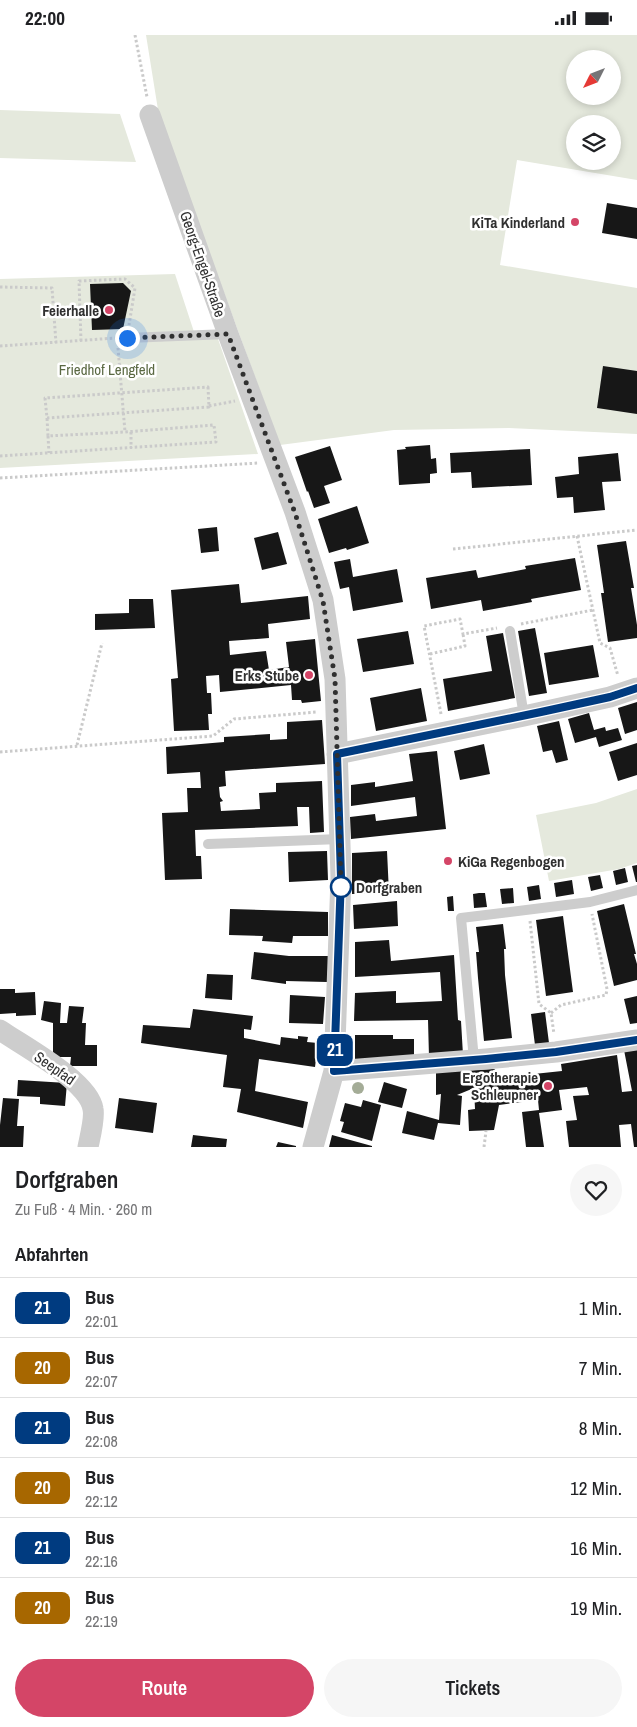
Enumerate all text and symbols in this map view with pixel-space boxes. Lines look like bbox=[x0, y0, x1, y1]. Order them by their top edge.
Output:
text: 22:00 bbox=[25, 5, 65, 31]
north arrow bbox=[566, 50, 621, 105]
map controls bbox=[566, 50, 621, 170]
button: layers bbox=[566, 115, 621, 170]
street label: Georg-Engel-Straße bbox=[175, 208, 231, 320]
place label: KiTa Kinderland bbox=[472, 212, 565, 233]
marker: KiTa Kinderland bbox=[569, 216, 581, 228]
place label: Feierhalle bbox=[42, 300, 99, 321]
marker: Feierhalle bbox=[103, 304, 115, 316]
your location bbox=[115, 326, 140, 351]
park label: Friedhof Lengfeld bbox=[59, 359, 155, 380]
place label: Erks Stube bbox=[235, 665, 299, 686]
marker: Erks Stube bbox=[303, 669, 315, 681]
place label: KiGa Regenbogen bbox=[458, 851, 565, 872]
marker: KiGa Regenbogen bbox=[442, 855, 454, 867]
marker: Dorfgraben bbox=[330, 876, 352, 898]
place label: Dorfgraben bbox=[356, 877, 422, 898]
line badge: 21 bbox=[312, 1034, 358, 1066]
text: 21 bbox=[327, 1037, 343, 1062]
street label: Seepfad bbox=[30, 1046, 80, 1090]
place label: Ergotherapie Schleupner bbox=[462, 1067, 538, 1105]
marker: Ergotherapie Schleupner bbox=[542, 1080, 554, 1092]
text: Dorfgraben bbox=[15, 1163, 119, 1195]
button: heart bbox=[570, 1164, 622, 1216]
text: Zu Fuß · 4 Min. · 260 m bbox=[15, 1198, 152, 1220]
text: Abfahrten bbox=[15, 1241, 89, 1267]
text: Bus bbox=[85, 1284, 114, 1310]
text: 21 bbox=[34, 1295, 51, 1320]
text: 1 Min. bbox=[579, 1295, 622, 1321]
text: 22:01 bbox=[85, 1310, 118, 1332]
text: Bus bbox=[85, 1344, 114, 1370]
text: 20 bbox=[34, 1355, 51, 1380]
text: 7 Min. bbox=[579, 1355, 622, 1381]
text: 22:07 bbox=[85, 1370, 118, 1392]
text: Bus bbox=[85, 1404, 114, 1430]
text: 21 bbox=[34, 1415, 51, 1440]
text: 8 Min. bbox=[579, 1415, 622, 1441]
text: 22:08 bbox=[85, 1430, 118, 1452]
text: Bus bbox=[85, 1464, 114, 1490]
text: 20 bbox=[34, 1475, 51, 1500]
text: 12 Min. bbox=[570, 1475, 622, 1501]
text: 22:12 bbox=[85, 1490, 118, 1512]
text: Bus bbox=[85, 1524, 114, 1550]
text: 21 bbox=[34, 1535, 51, 1560]
text: 16 Min. bbox=[570, 1535, 622, 1561]
text: 22:16 bbox=[85, 1550, 118, 1572]
text: Bus bbox=[85, 1584, 114, 1610]
text: 20 bbox=[34, 1595, 51, 1620]
text: 19 Min. bbox=[570, 1595, 622, 1621]
text: 22:19 bbox=[85, 1610, 118, 1632]
button: Route bbox=[15, 1659, 314, 1717]
button: Tickets bbox=[324, 1659, 622, 1717]

